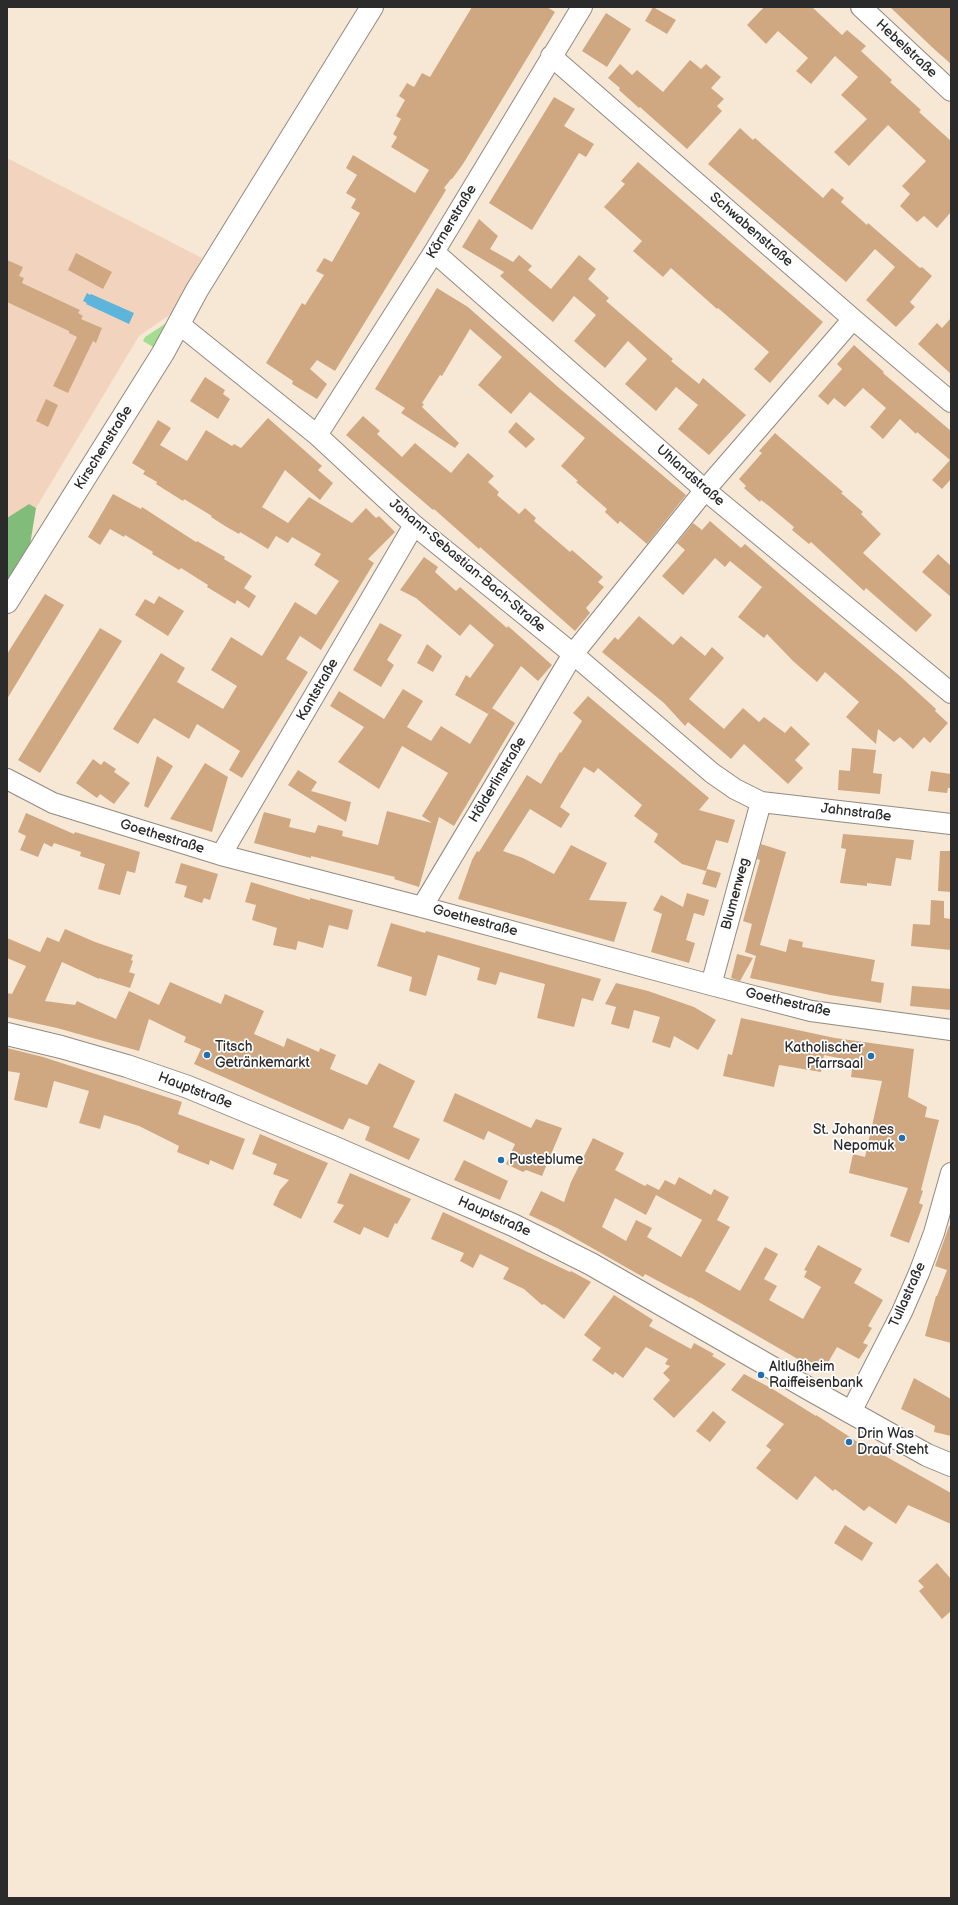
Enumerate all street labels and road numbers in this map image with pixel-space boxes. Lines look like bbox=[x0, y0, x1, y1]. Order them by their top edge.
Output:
street label: Hebelstraße bbox=[872, 16, 940, 82]
street label: Körnerstraße bbox=[423, 182, 481, 262]
street label: Schwabenstraße bbox=[706, 189, 796, 271]
street label: Kirschenstraße bbox=[72, 403, 136, 493]
street label: Uhlandstraße bbox=[652, 442, 728, 510]
street label: Johann-Sebastian-Bach-Straße bbox=[385, 496, 549, 636]
street label: Kantstraße bbox=[294, 656, 342, 724]
street label: Hölderlinstraße bbox=[466, 734, 530, 826]
street label: Jahnstraße bbox=[820, 800, 892, 826]
street label: Goethestraße bbox=[118, 816, 206, 858]
street label: Blumenweg bbox=[718, 856, 754, 932]
street label: Goethestraße bbox=[431, 902, 519, 940]
street label: Goethestraße bbox=[744, 985, 832, 1021]
street label: Hauptstraße bbox=[156, 1069, 234, 1113]
street label: Hauptstraße bbox=[455, 1193, 533, 1241]
street label: Tullastraße bbox=[886, 1260, 930, 1330]

